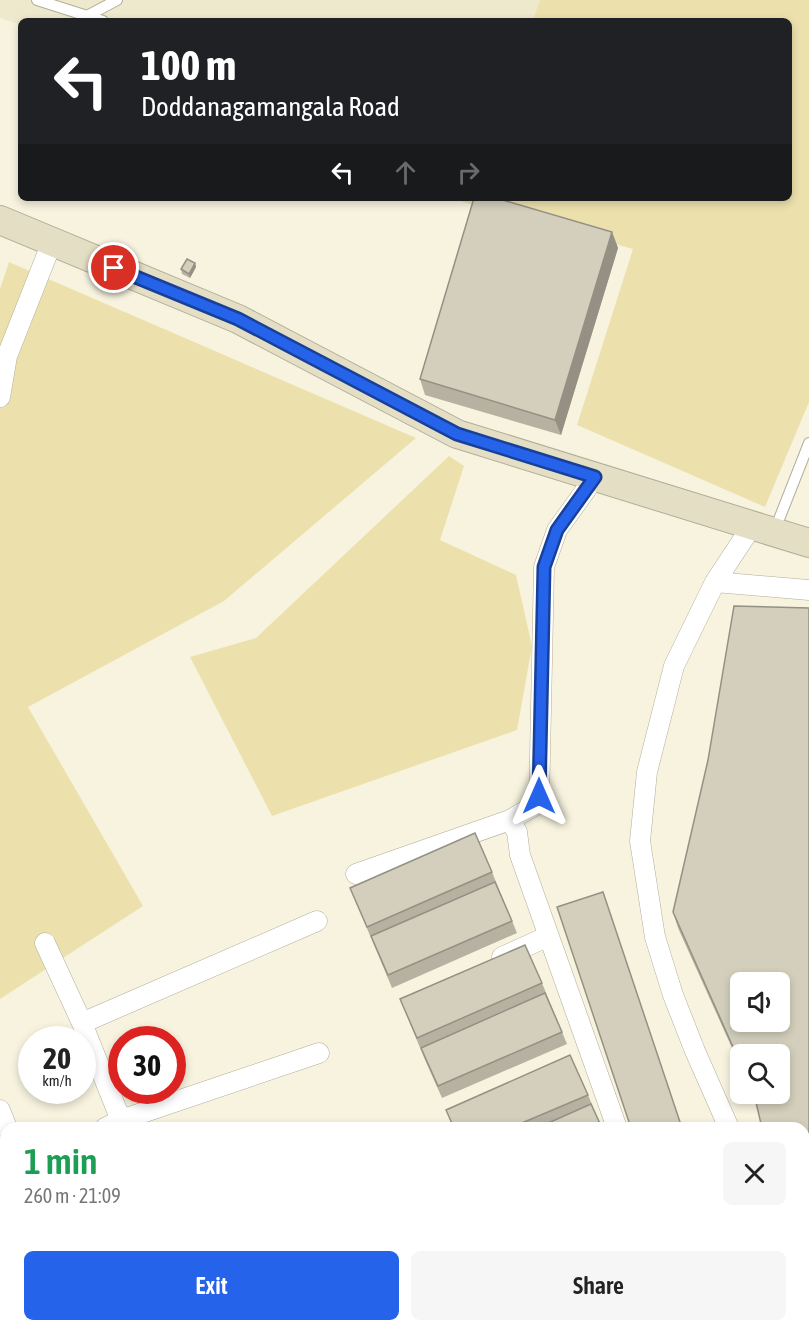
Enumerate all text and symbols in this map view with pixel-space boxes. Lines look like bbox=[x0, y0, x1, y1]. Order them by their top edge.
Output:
text: 100 m bbox=[141, 41, 236, 89]
icon: left bbox=[42, 42, 120, 120]
text: Doddanagamangala Road bbox=[141, 91, 400, 122]
icon: left bbox=[326, 156, 359, 189]
icon: ahead bbox=[389, 156, 422, 189]
icon: right bbox=[452, 156, 485, 189]
pin bbox=[88, 242, 139, 293]
icon: arrive bbox=[97, 251, 130, 284]
position arrow bbox=[507, 764, 571, 828]
map controls bbox=[730, 972, 790, 1104]
button: sound bbox=[730, 972, 790, 1032]
speed limit sign: 30 bbox=[108, 1026, 186, 1104]
text: 20 bbox=[43, 1041, 71, 1075]
button: search bbox=[730, 1044, 790, 1104]
text: km/h bbox=[42, 1072, 72, 1089]
text: 1 min bbox=[24, 1140, 98, 1182]
button: close bbox=[723, 1142, 786, 1205]
text: 260 m · 21:09 bbox=[24, 1184, 121, 1207]
button: Exit bbox=[24, 1251, 399, 1320]
button: Share bbox=[411, 1251, 786, 1320]

